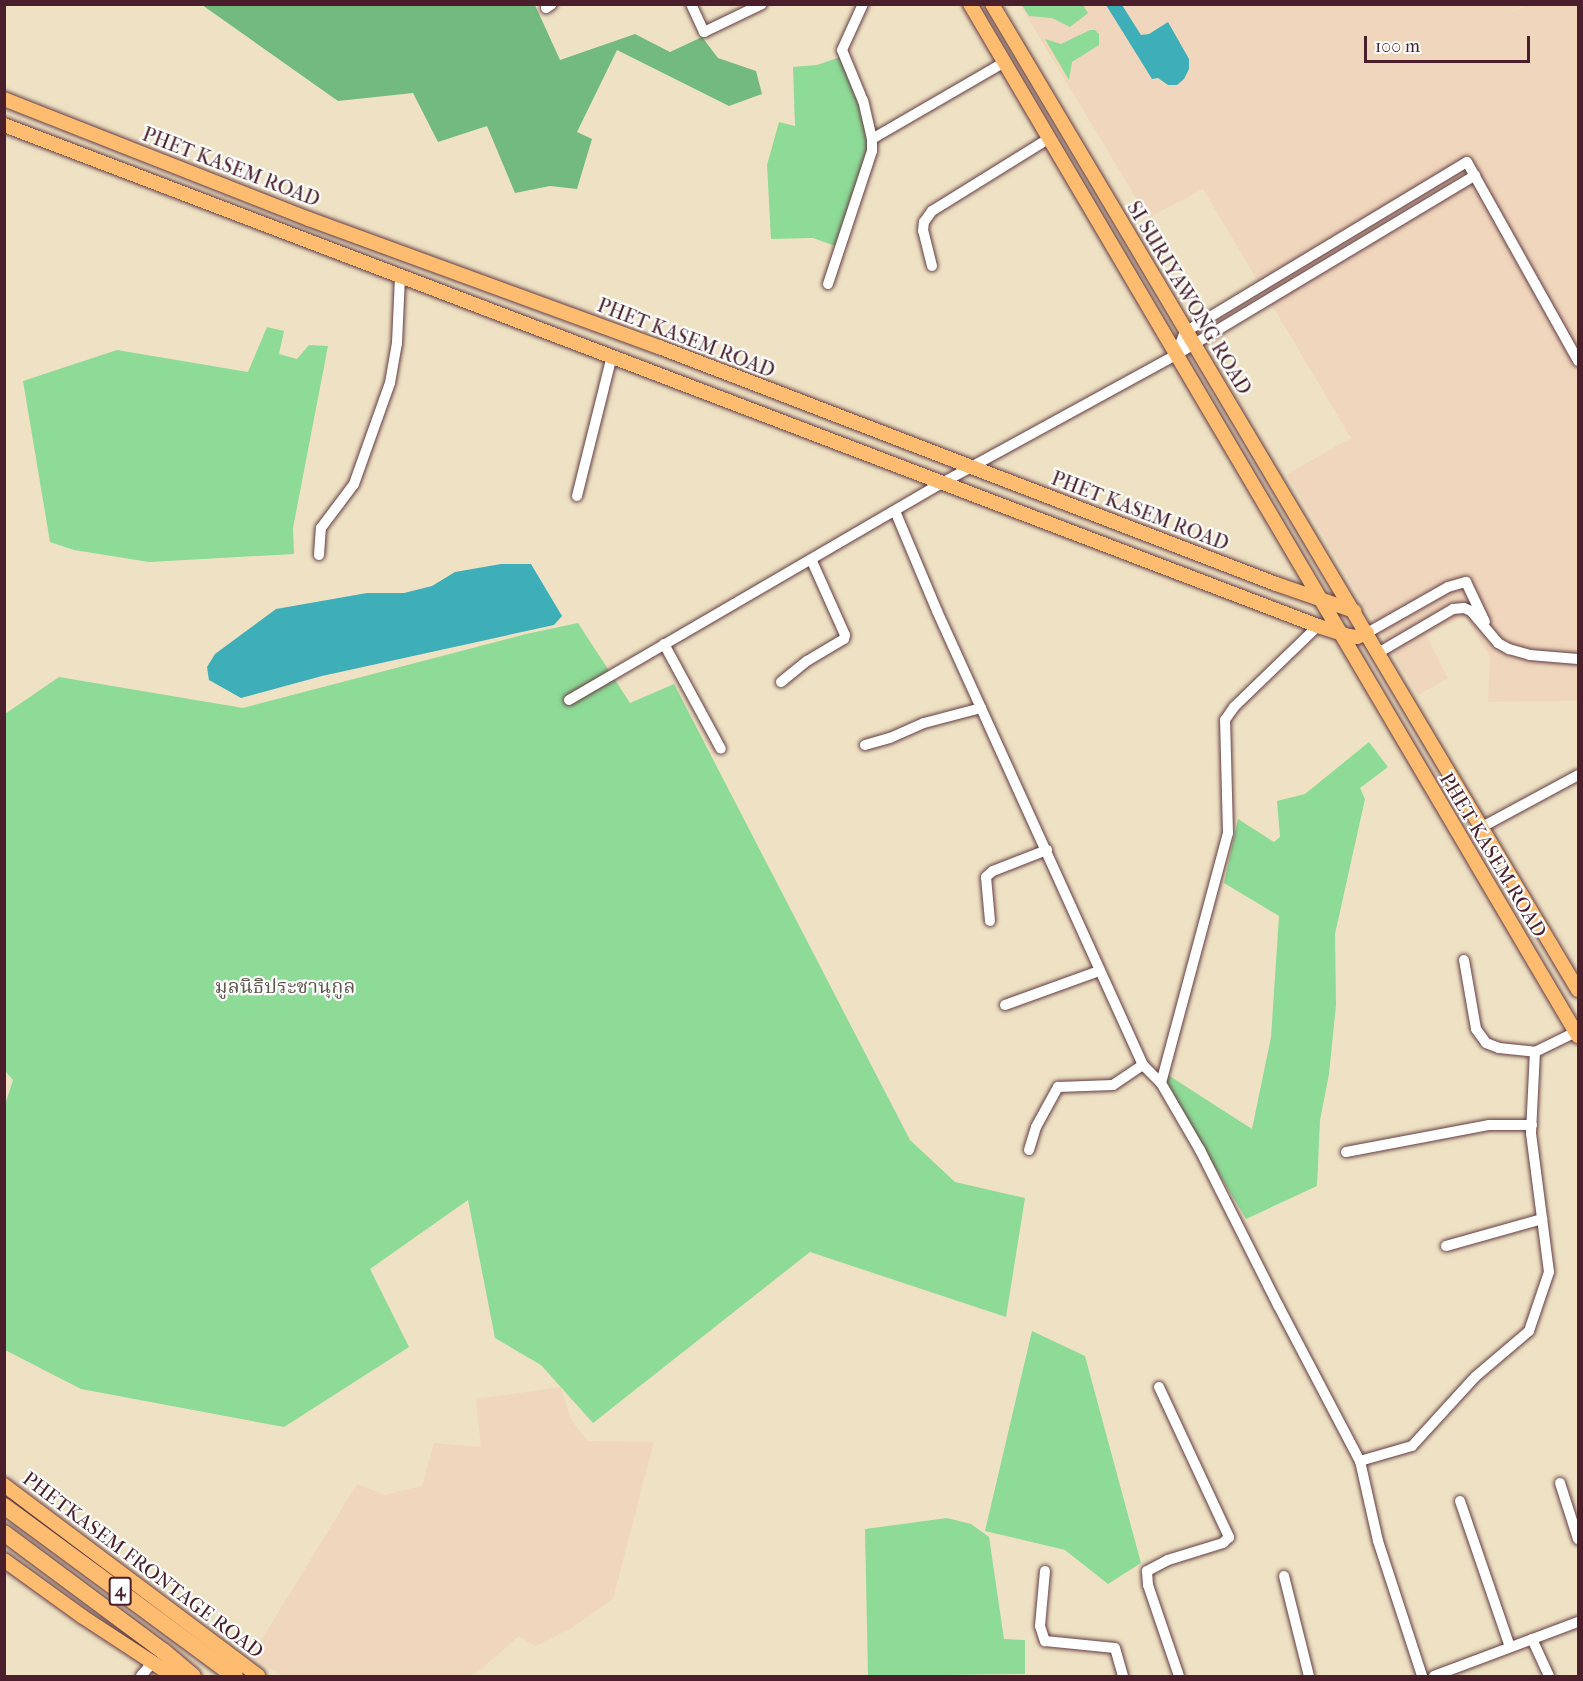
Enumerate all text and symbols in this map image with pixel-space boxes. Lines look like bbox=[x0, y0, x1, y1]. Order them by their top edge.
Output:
scale bar bbox=[1367, 24, 1534, 62]
text: 100 m bbox=[1375, 36, 1420, 57]
street label: PHET KASEM ROAD bbox=[139, 122, 323, 212]
street label: SI SURIYAWONG ROAD bbox=[1122, 197, 1256, 399]
street label: PHET KASEM ROAD bbox=[594, 293, 778, 383]
street label: PHET KASEM ROAD bbox=[1048, 466, 1232, 556]
street label: PHET KASEM ROAD bbox=[1434, 768, 1552, 942]
park label: มูลนิธิประชานุกูล bbox=[215, 974, 355, 998]
street label: PHETKASEM FRONTAGE ROAD bbox=[18, 1467, 268, 1663]
road number: 4 bbox=[108, 1576, 132, 1606]

